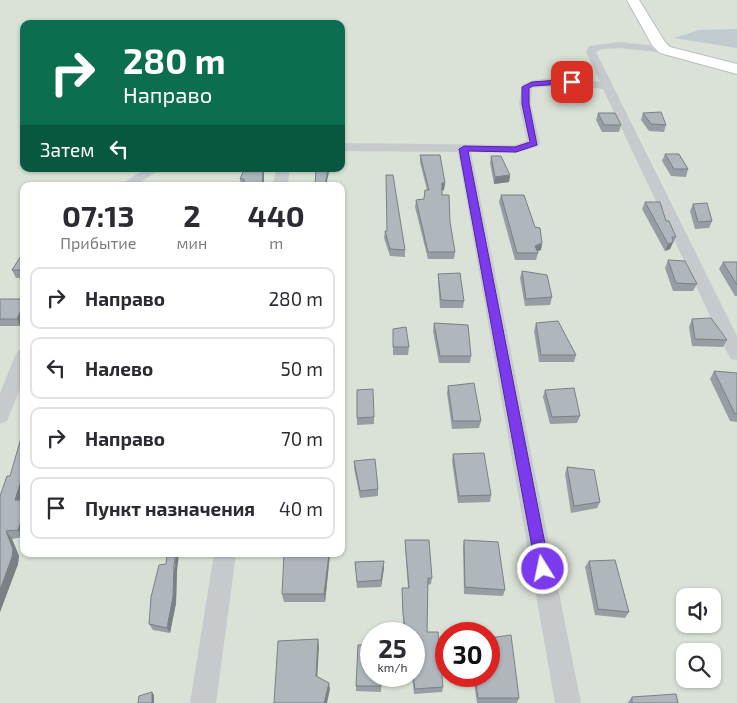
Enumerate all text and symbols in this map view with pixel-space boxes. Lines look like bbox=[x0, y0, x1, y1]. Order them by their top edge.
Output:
text: 280 m bbox=[123, 39, 226, 81]
icon: right bbox=[40, 40, 105, 105]
pin bbox=[551, 61, 593, 103]
icon: arrive bbox=[558, 68, 586, 96]
text: Направо bbox=[123, 81, 212, 107]
icon: left bbox=[105, 135, 133, 163]
text: Затем bbox=[40, 138, 95, 161]
text: 07:13 bbox=[62, 197, 135, 233]
text: 2 bbox=[183, 197, 201, 233]
text: 440 bbox=[248, 197, 305, 233]
text: Прибытие bbox=[60, 233, 136, 252]
text: мин bbox=[177, 233, 207, 252]
text: m bbox=[269, 233, 283, 252]
icon: right bbox=[42, 284, 70, 312]
text: Направо bbox=[85, 287, 165, 310]
text: 280 m bbox=[268, 287, 323, 310]
icon: left bbox=[42, 354, 70, 382]
text: Налево bbox=[85, 357, 153, 380]
text: 50 m bbox=[280, 357, 323, 380]
icon: right bbox=[42, 424, 70, 452]
text: Направо bbox=[85, 427, 165, 450]
text: 70 m bbox=[281, 427, 323, 450]
icon: arrive bbox=[42, 494, 70, 522]
text: Пункт назначения bbox=[85, 497, 255, 520]
text: 40 m bbox=[279, 497, 323, 520]
position arrow bbox=[516, 542, 568, 594]
map controls bbox=[676, 588, 721, 688]
button: sound bbox=[676, 588, 721, 633]
speed limit sign: 30 bbox=[435, 622, 500, 687]
text: 25 bbox=[378, 633, 407, 663]
button: search bbox=[676, 643, 721, 688]
text: km/h bbox=[378, 660, 407, 674]

